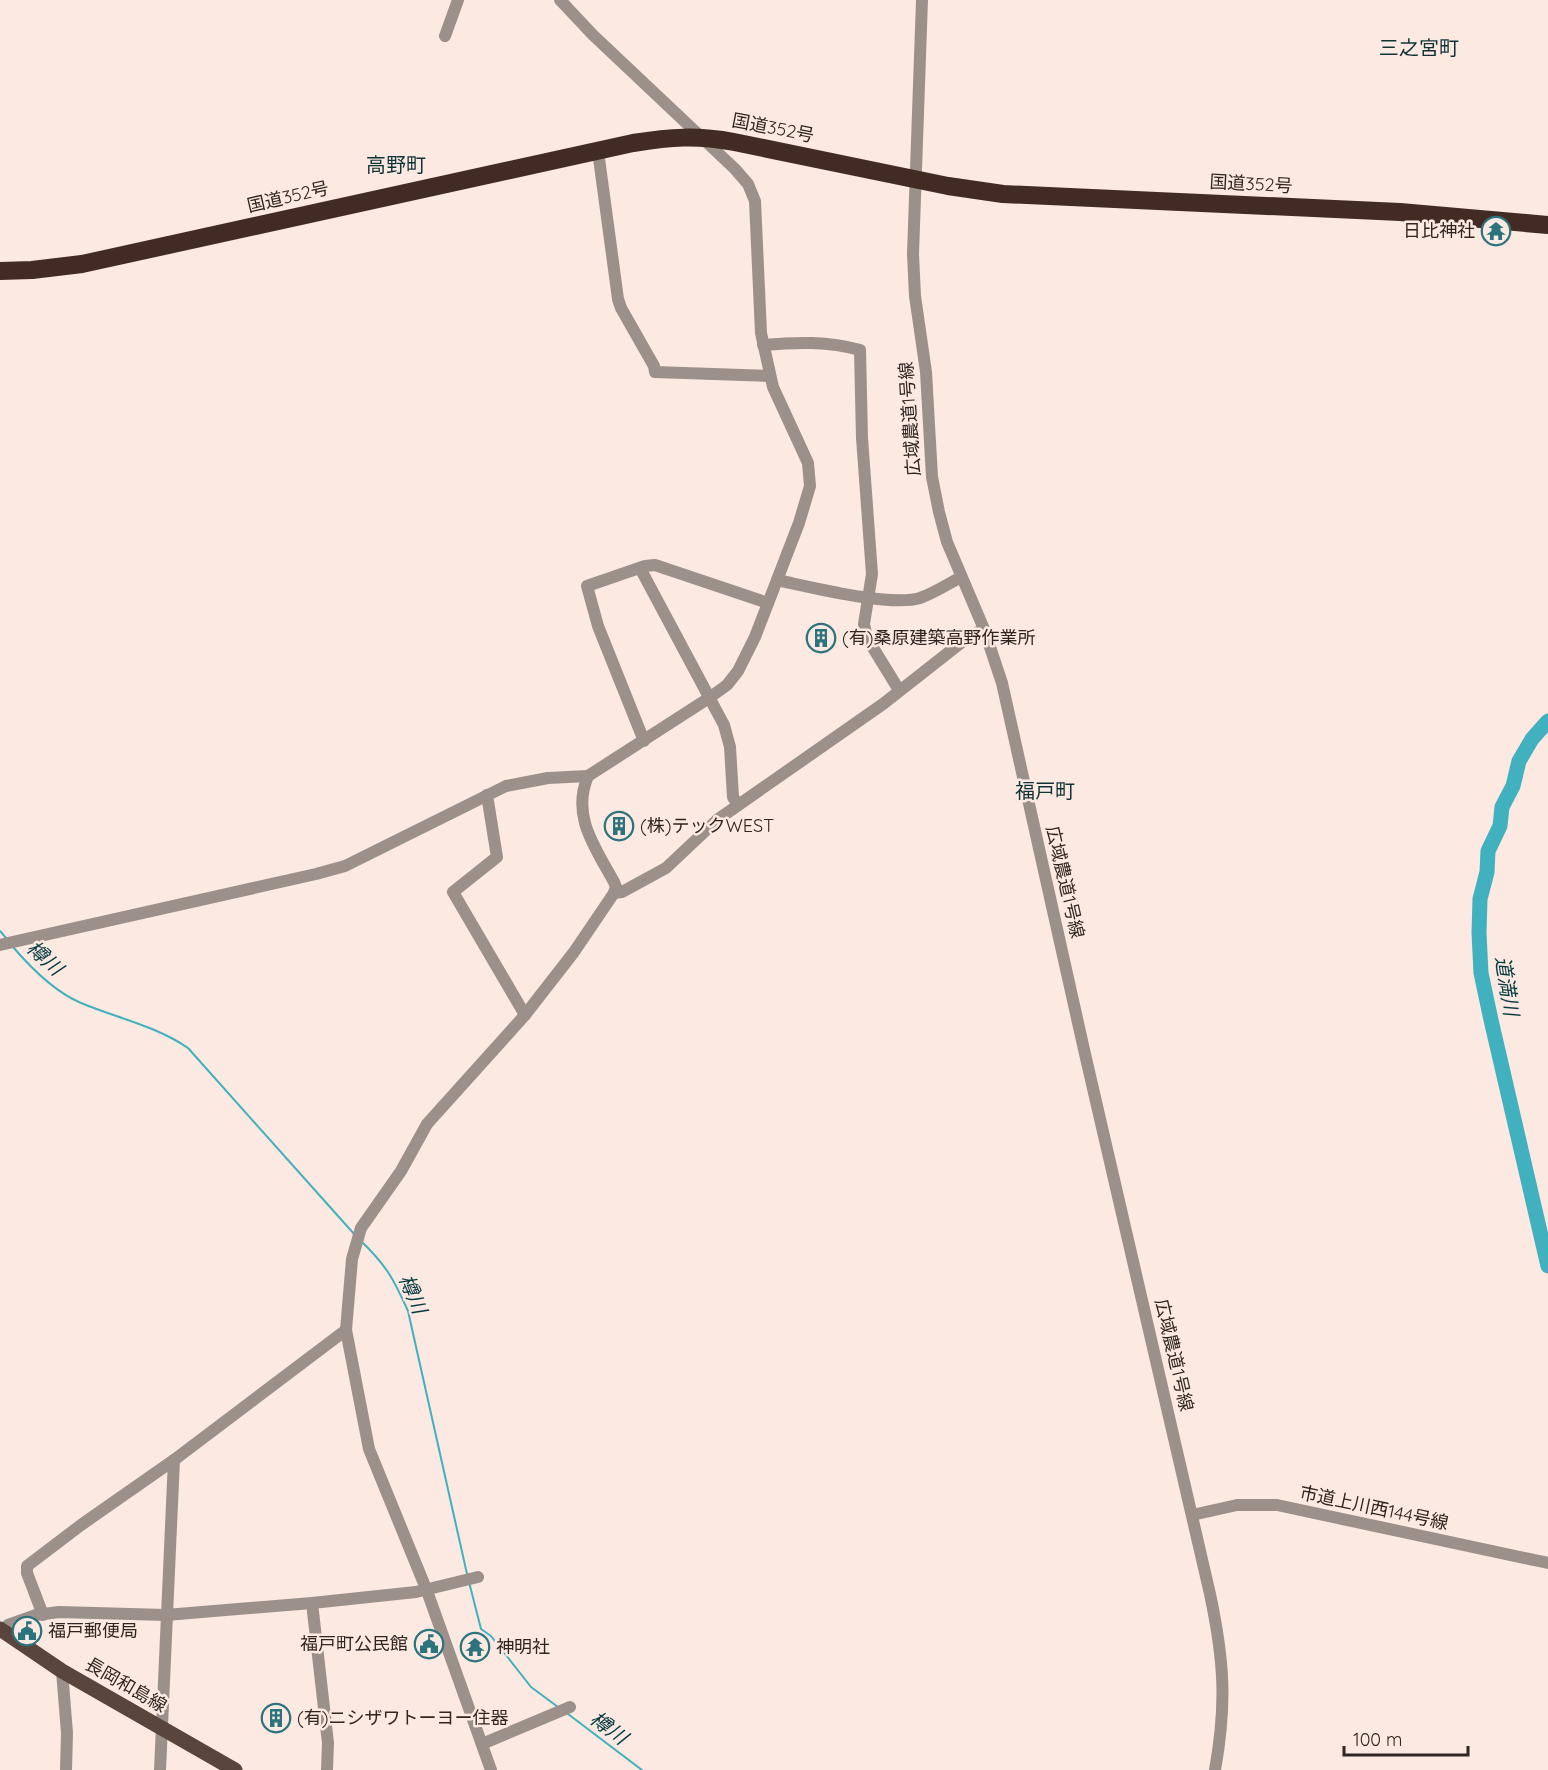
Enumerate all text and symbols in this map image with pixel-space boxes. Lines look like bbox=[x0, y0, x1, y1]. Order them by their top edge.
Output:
district label: 三之宮町 bbox=[1379, 35, 1459, 60]
street label: 国道352号 bbox=[730, 108, 816, 147]
district label: 高野町 bbox=[366, 152, 426, 177]
street label: 国道352号 bbox=[1209, 170, 1293, 197]
street label: 国道352号 bbox=[245, 176, 331, 217]
temple icon: 日比神社 bbox=[1480, 215, 1512, 247]
place label: 日比神社 bbox=[1403, 219, 1475, 242]
street label: 広域農道1号線 bbox=[894, 361, 925, 477]
building icon: (有)桑原建築高野作業所 bbox=[805, 622, 837, 654]
place label: (有)桑原建築高野作業所 bbox=[842, 626, 1035, 649]
district label: 福戸町 bbox=[1015, 778, 1075, 803]
building icon: (株)テックWEST bbox=[603, 810, 635, 842]
place label: (株)テックWEST bbox=[640, 814, 774, 837]
street label: 広域農道1号線 bbox=[1041, 823, 1090, 940]
water label: 樽川 bbox=[22, 935, 70, 982]
water label: 道満川 bbox=[1490, 954, 1525, 1019]
water label: 樽川 bbox=[394, 1271, 434, 1319]
street label: 広域農道1号線 bbox=[1150, 1296, 1199, 1413]
street label: 市道上川西144号線 bbox=[1298, 1481, 1451, 1534]
public building icon: 福戸郵便局 bbox=[11, 1615, 43, 1647]
place label: 福戸郵便局 bbox=[48, 1619, 138, 1642]
public building icon: 福戸町公民館 bbox=[413, 1628, 445, 1660]
temple icon: 神明社 bbox=[459, 1631, 491, 1663]
place label: 福戸町公民館 bbox=[300, 1632, 408, 1655]
place label: 神明社 bbox=[496, 1635, 550, 1658]
street label: 長岡和島線 bbox=[82, 1652, 171, 1717]
building icon: (有)ニシザワトーヨー住器 bbox=[260, 1702, 292, 1734]
place label: (有)ニシザワトーヨー住器 bbox=[297, 1706, 508, 1729]
water label: 樽川 bbox=[586, 1706, 634, 1751]
scale bar bbox=[1344, 1719, 1468, 1757]
text: 100 m bbox=[1353, 1728, 1402, 1751]

